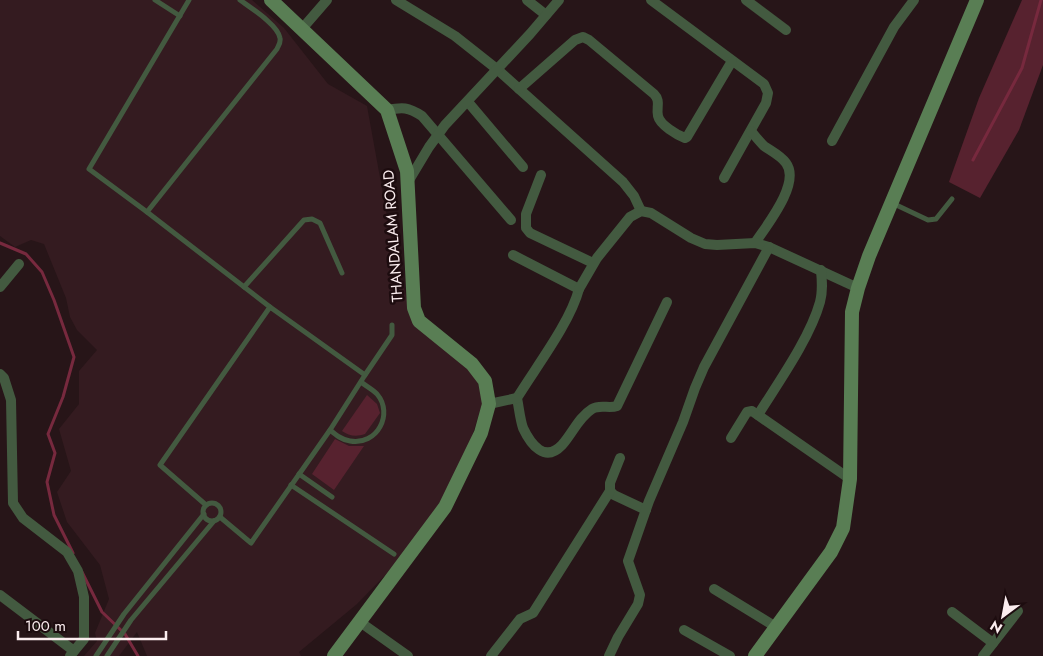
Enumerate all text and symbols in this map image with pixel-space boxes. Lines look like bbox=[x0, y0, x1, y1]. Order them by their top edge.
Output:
street label: THANDALAM ROAD bbox=[377, 169, 409, 303]
north arrow bbox=[978, 591, 1028, 641]
scale bar bbox=[18, 608, 165, 640]
text: 100 m bbox=[25, 615, 66, 637]
text: N bbox=[986, 616, 1006, 638]

